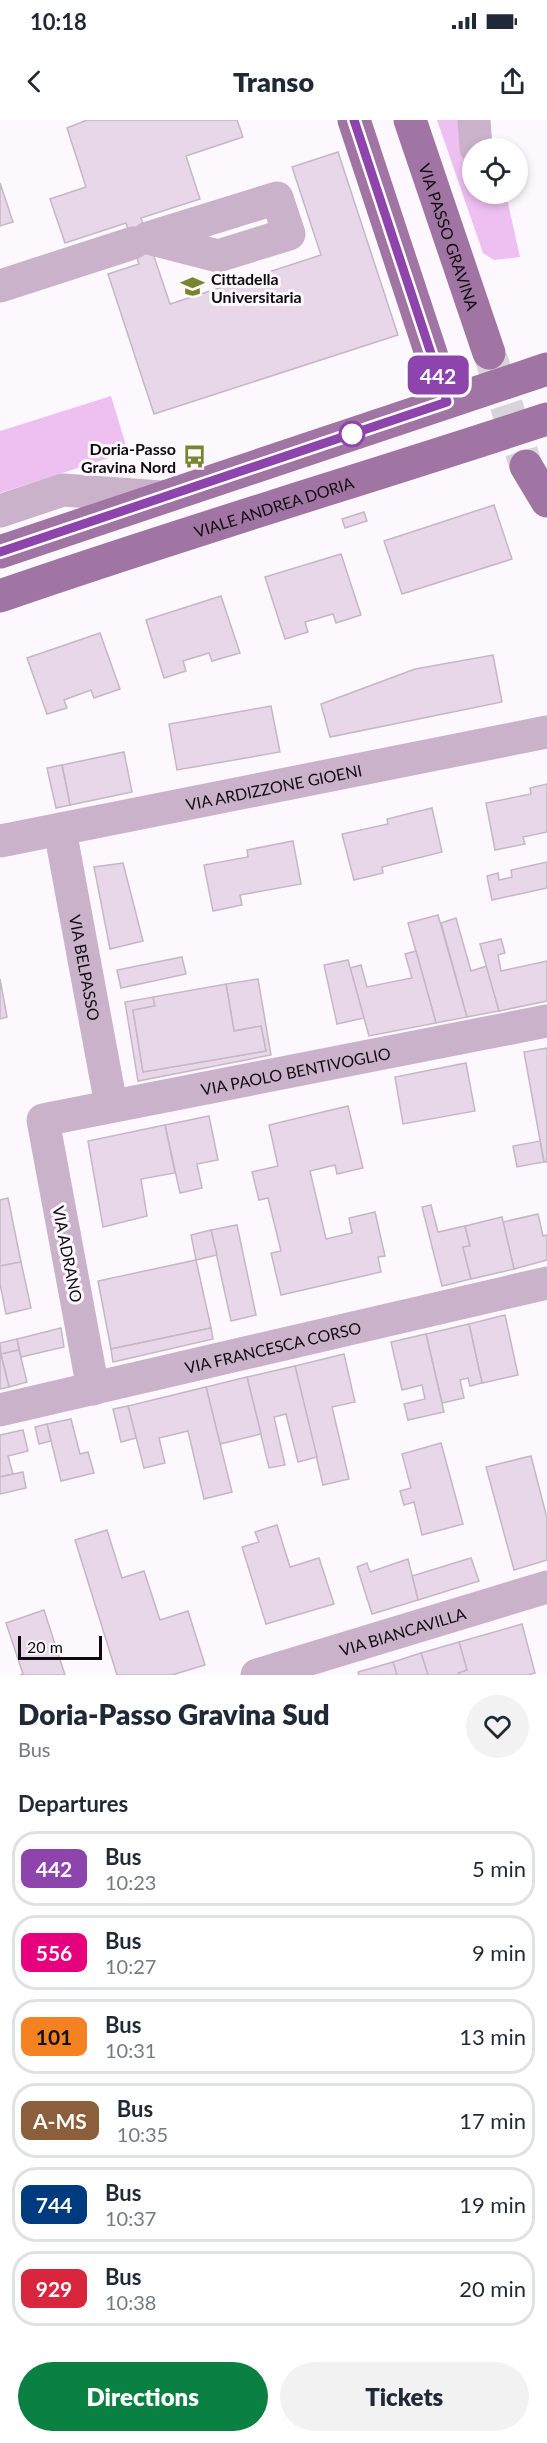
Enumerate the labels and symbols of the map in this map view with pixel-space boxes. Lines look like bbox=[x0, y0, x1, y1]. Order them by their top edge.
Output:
street label: VIA PASSO GRAVINA bbox=[416, 161, 483, 313]
place label: Cittadella Universitaria bbox=[211, 269, 302, 306]
school or university icon: Cittadella Universitaria bbox=[180, 274, 206, 300]
line badge: 442 bbox=[404, 356, 472, 394]
unlabelled marker bbox=[339, 421, 365, 447]
place label: Doria-Passo Gravina Nord bbox=[81, 439, 176, 476]
bus stop icon: Doria-Passo Gravina Nord bbox=[181, 444, 207, 470]
street label: VIALE ANDREA DORIA bbox=[191, 472, 356, 540]
street label: VIA ARDIZZONE GIOENI bbox=[184, 760, 363, 813]
street label: VIA BELPASSO bbox=[66, 913, 105, 1022]
street label: VIA PAOLO BENTIVOGLIO bbox=[199, 1042, 392, 1098]
street label: VIA ADRANO bbox=[49, 1204, 87, 1304]
street label: VIA FRANCESCA CORSO bbox=[183, 1317, 363, 1376]
street label: VIA BIANCAVILLA bbox=[337, 1603, 468, 1659]
scale bar bbox=[18, 1633, 102, 1660]

